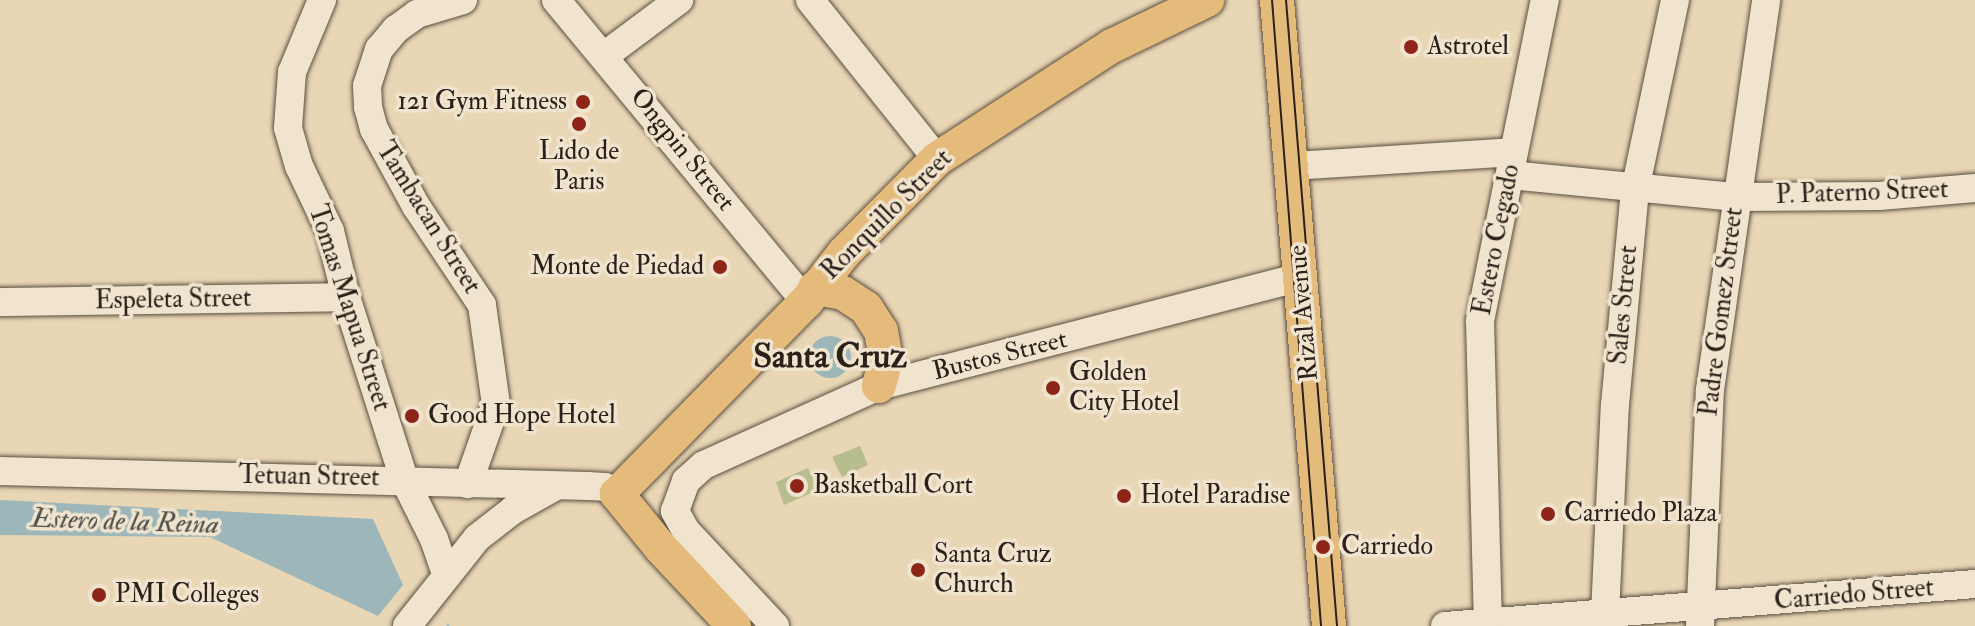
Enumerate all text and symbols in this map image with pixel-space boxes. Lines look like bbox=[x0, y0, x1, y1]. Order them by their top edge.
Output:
place label: Astrotel bbox=[1427, 31, 1509, 63]
marker: Astrotel bbox=[1402, 38, 1420, 56]
street label: Ongpin Street bbox=[623, 82, 741, 218]
place label: 121 Gym Fitness bbox=[397, 86, 567, 118]
marker: 121 Gym Fitness bbox=[574, 93, 592, 111]
marker: Lido de Paris bbox=[570, 115, 588, 133]
street label: Tambacan Street bbox=[369, 136, 487, 300]
place label: Lido de Paris bbox=[539, 136, 619, 198]
street label: Ronquillo Street bbox=[815, 143, 959, 287]
street label: Estero Cegado bbox=[1467, 162, 1527, 318]
street label: P. Paterno Street bbox=[1775, 174, 1949, 212]
street label: Tomas Mapua Street bbox=[301, 201, 397, 415]
street label: Padre Gomez Street bbox=[1694, 206, 1750, 418]
street label: Rizal Avenue bbox=[1283, 244, 1325, 382]
street label: Sales Street bbox=[1603, 244, 1645, 366]
place label: Monte de Piedad bbox=[531, 251, 704, 283]
marker: Monte de Piedad bbox=[711, 258, 729, 276]
street label: Espeleta Street bbox=[95, 283, 251, 317]
street label: Bustos Street bbox=[930, 324, 1070, 388]
district label: Santa Cruz bbox=[753, 337, 907, 377]
place label: Golden City Hotel bbox=[1069, 357, 1179, 418]
marker: Golden City Hotel bbox=[1044, 379, 1062, 397]
place label: Good Hope Hotel bbox=[428, 400, 616, 432]
marker: Good Hope Hotel bbox=[403, 407, 421, 425]
street label: Tetuan Street bbox=[238, 460, 380, 494]
place label: Basketball Cort bbox=[813, 470, 973, 502]
marker: Basketball Cort bbox=[788, 477, 806, 495]
place label: Hotel Paradise bbox=[1140, 480, 1290, 512]
marker: Hotel Paradise bbox=[1115, 487, 1133, 505]
place label: Carriedo Plaza bbox=[1564, 498, 1717, 530]
water label: Estero de la Reina bbox=[30, 502, 220, 542]
marker: Carriedo Plaza bbox=[1539, 505, 1557, 523]
place label: Carriedo bbox=[1341, 531, 1433, 563]
marker: Carriedo bbox=[1312, 536, 1334, 558]
place label: Santa Cruz Church bbox=[934, 539, 1052, 600]
marker: Santa Cruz Church bbox=[909, 561, 927, 579]
street label: Carriedo Street bbox=[1773, 572, 1935, 618]
place label: PMI Colleges bbox=[115, 579, 259, 611]
marker: PMI Colleges bbox=[90, 586, 108, 604]

